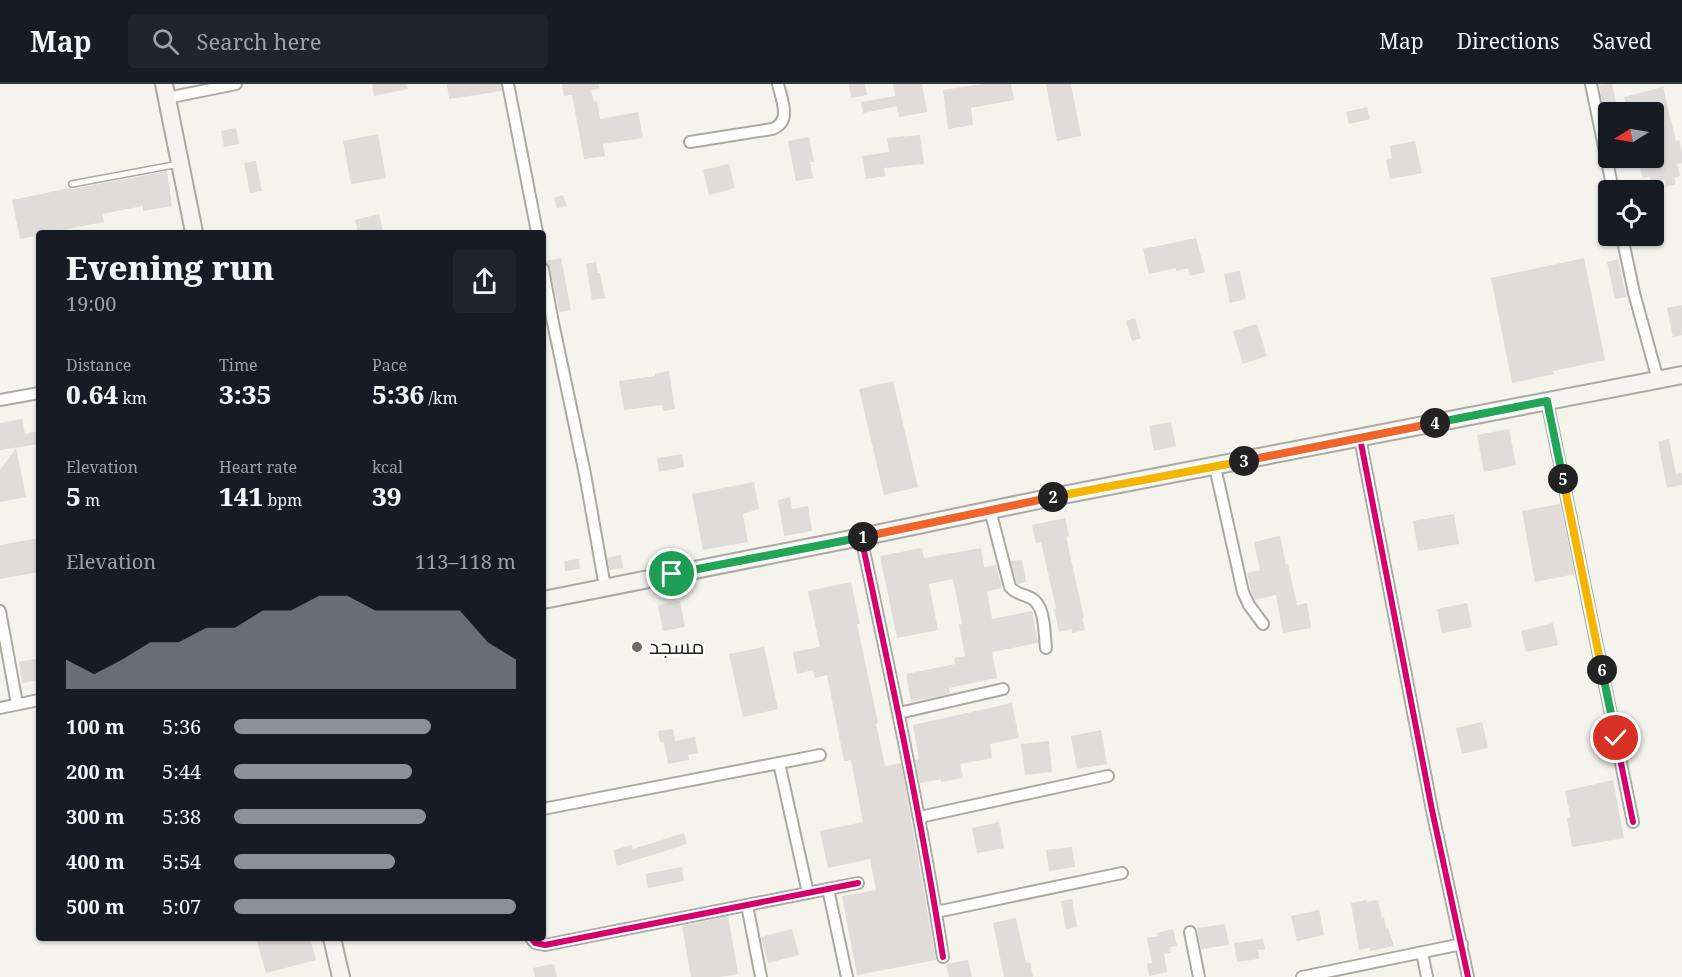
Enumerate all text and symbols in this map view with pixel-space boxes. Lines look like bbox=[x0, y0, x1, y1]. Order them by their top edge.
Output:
search box bbox=[128, 14, 548, 68]
text: Map bbox=[30, 22, 92, 60]
icon: search bbox=[149, 25, 182, 58]
text: Search here bbox=[197, 26, 321, 56]
text: Map bbox=[1379, 27, 1424, 55]
text: Directions bbox=[1457, 27, 1559, 55]
text: Saved bbox=[1592, 27, 1652, 55]
north arrow bbox=[1598, 102, 1664, 168]
map controls bbox=[1598, 102, 1664, 246]
button: locate bbox=[1598, 180, 1664, 246]
text: Evening run bbox=[66, 245, 274, 290]
button: share bbox=[453, 250, 516, 313]
text: 19:00 bbox=[66, 290, 116, 317]
text: Distance bbox=[66, 354, 131, 376]
text: Time bbox=[219, 354, 258, 376]
text: Pace bbox=[372, 354, 407, 376]
text: 0.64 bbox=[66, 376, 118, 412]
text: 3:35 bbox=[219, 376, 271, 412]
text: 5:36 bbox=[372, 376, 424, 412]
text: km bbox=[118, 387, 147, 409]
text: /km bbox=[424, 387, 458, 409]
pin: 4 bbox=[1420, 408, 1450, 438]
text: 4 bbox=[1430, 412, 1440, 434]
pin: 3 bbox=[1229, 446, 1259, 476]
text: 3 bbox=[1239, 450, 1249, 472]
text: Elevation bbox=[66, 456, 138, 478]
text: Heart rate bbox=[219, 456, 297, 478]
text: kcal bbox=[372, 456, 403, 478]
pin: 5 bbox=[1548, 464, 1578, 494]
text: 5 bbox=[1558, 468, 1568, 490]
text: 5 bbox=[66, 478, 81, 514]
text: 141 bbox=[219, 478, 263, 514]
text: 39 bbox=[372, 478, 401, 514]
pin: 2 bbox=[1038, 482, 1068, 512]
text: 2 bbox=[1048, 486, 1058, 508]
text: m bbox=[81, 489, 100, 511]
text: bpm bbox=[263, 489, 302, 511]
pin: 1 bbox=[848, 522, 878, 552]
text: 1 bbox=[858, 526, 868, 548]
text: Elevation bbox=[66, 548, 156, 575]
text: 113–118 m bbox=[415, 548, 516, 575]
pin bbox=[646, 548, 697, 599]
icon: arrive bbox=[655, 557, 688, 590]
place label: مسجد bbox=[649, 632, 704, 660]
marker: مسجد bbox=[630, 640, 644, 654]
pin: 6 bbox=[1587, 655, 1617, 685]
text: 6 bbox=[1597, 659, 1607, 681]
pin bbox=[1590, 712, 1641, 763]
text: 100 m bbox=[66, 713, 125, 740]
text: 5:36 bbox=[162, 713, 201, 740]
icon: check bbox=[1599, 721, 1632, 754]
text: 200 m bbox=[66, 758, 125, 785]
text: 5:44 bbox=[162, 758, 201, 785]
text: 300 m bbox=[66, 803, 125, 830]
text: 5:38 bbox=[162, 803, 201, 830]
text: 400 m bbox=[66, 848, 125, 875]
text: 5:54 bbox=[162, 848, 201, 875]
text: 500 m bbox=[66, 893, 125, 920]
text: 5:07 bbox=[162, 893, 201, 920]

